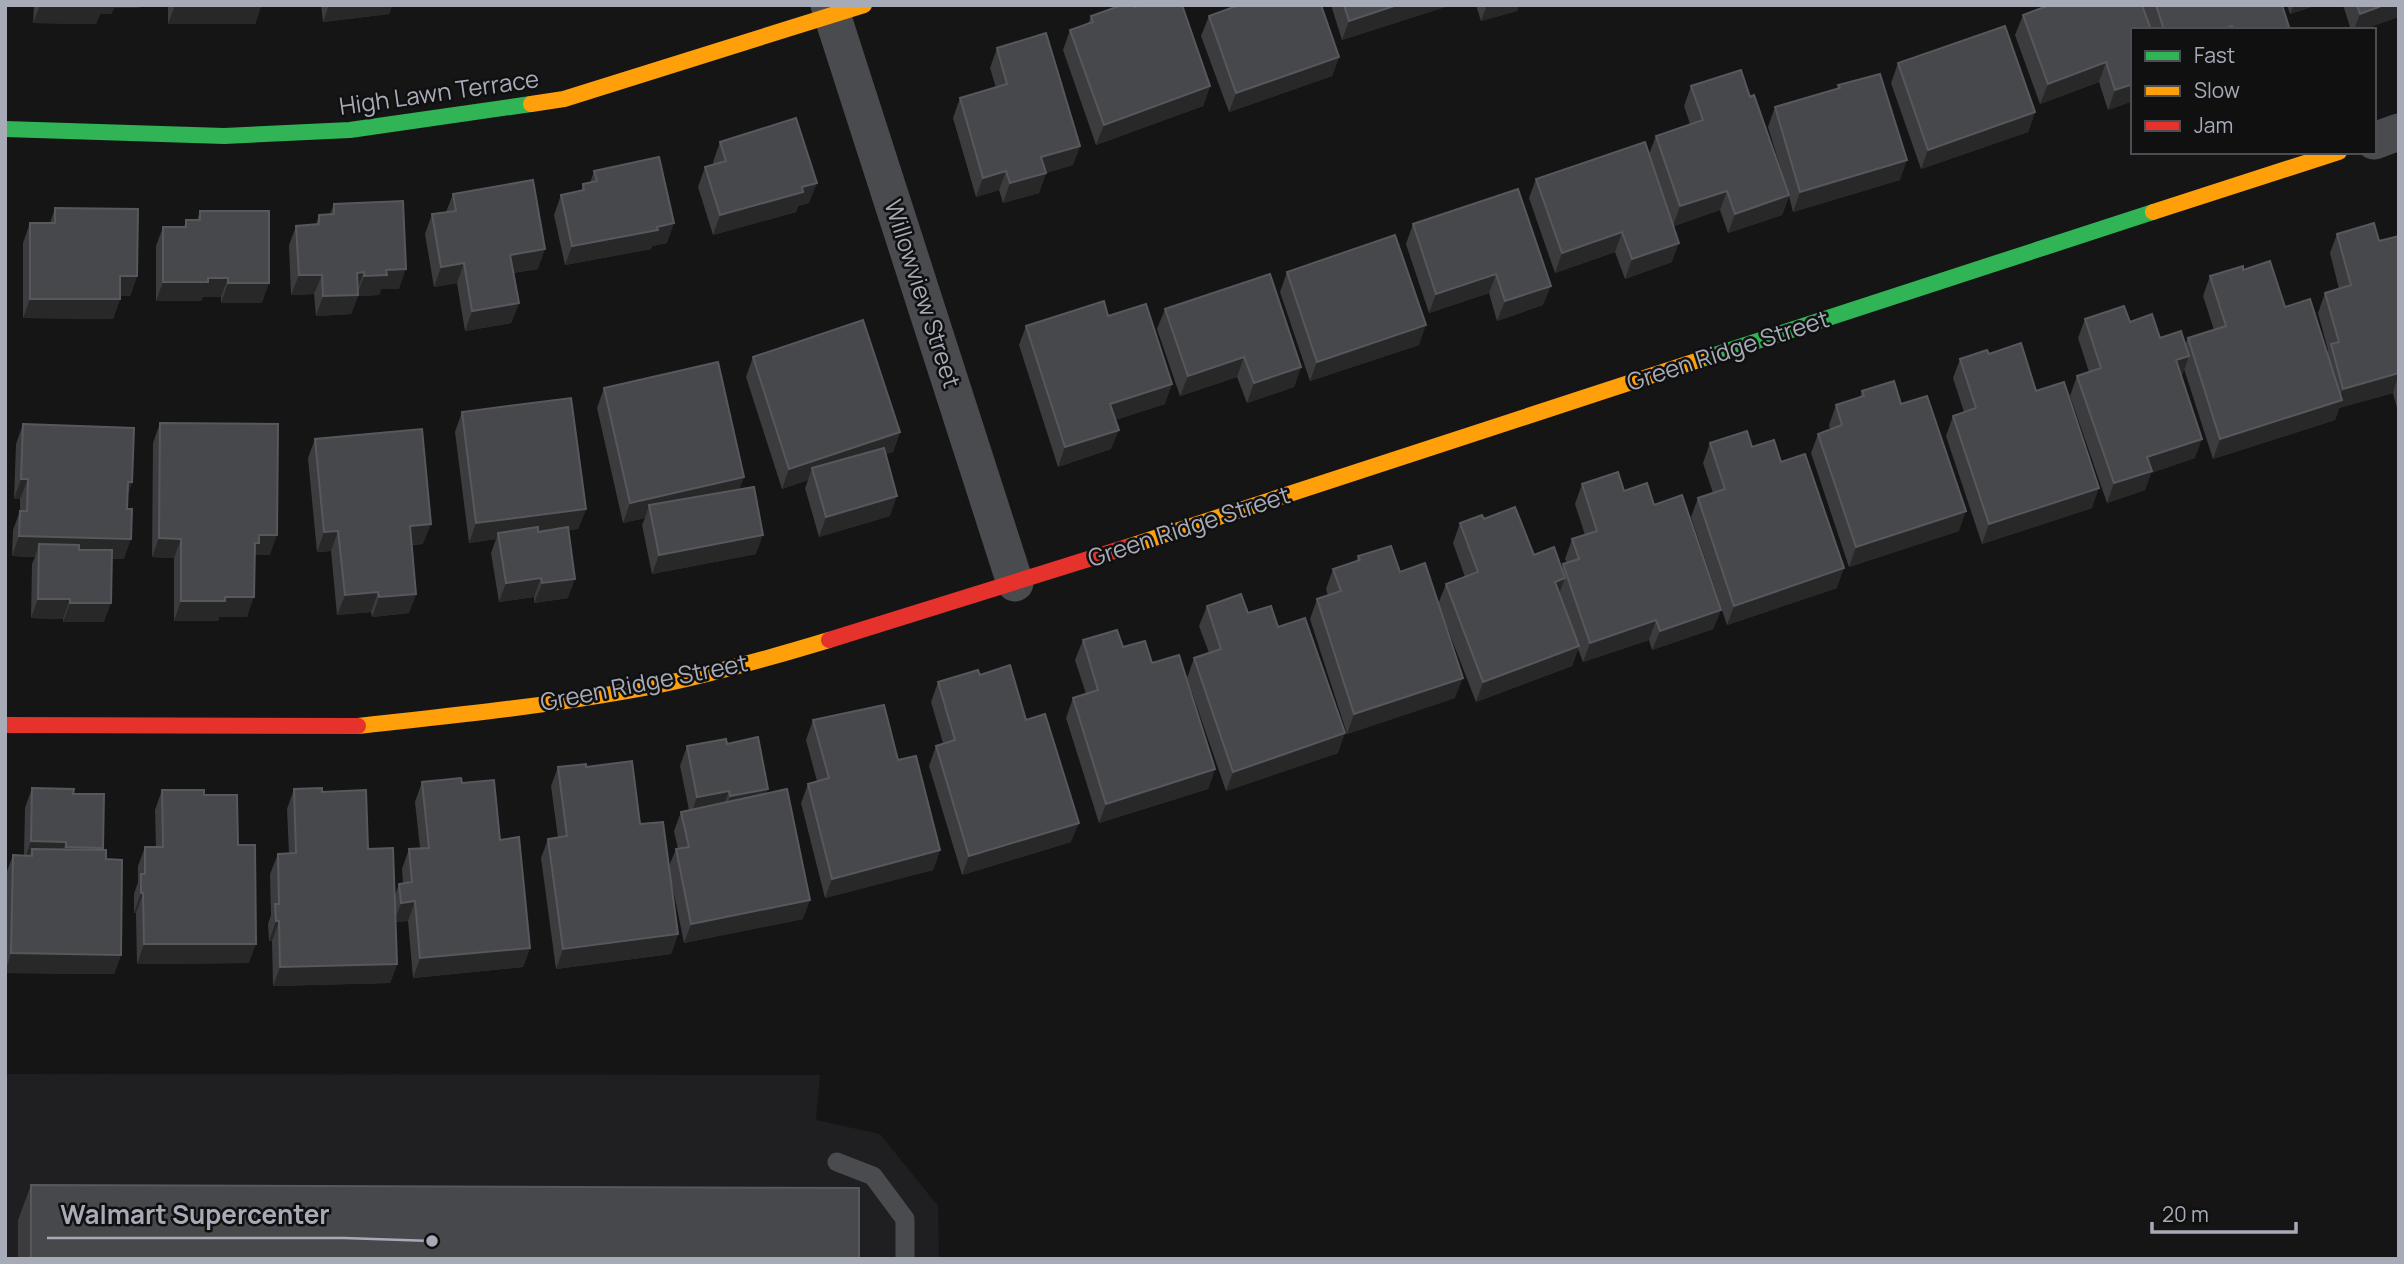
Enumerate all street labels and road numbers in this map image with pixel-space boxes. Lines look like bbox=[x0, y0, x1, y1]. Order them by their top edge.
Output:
street label: High Lawn Terrace bbox=[337, 61, 541, 122]
street label: Willowview Street bbox=[877, 195, 969, 392]
street label: Green Ridge Street bbox=[1622, 301, 1833, 398]
street label: Green Ridge Street bbox=[1083, 477, 1294, 574]
street label: Green Ridge Street bbox=[537, 645, 750, 718]

